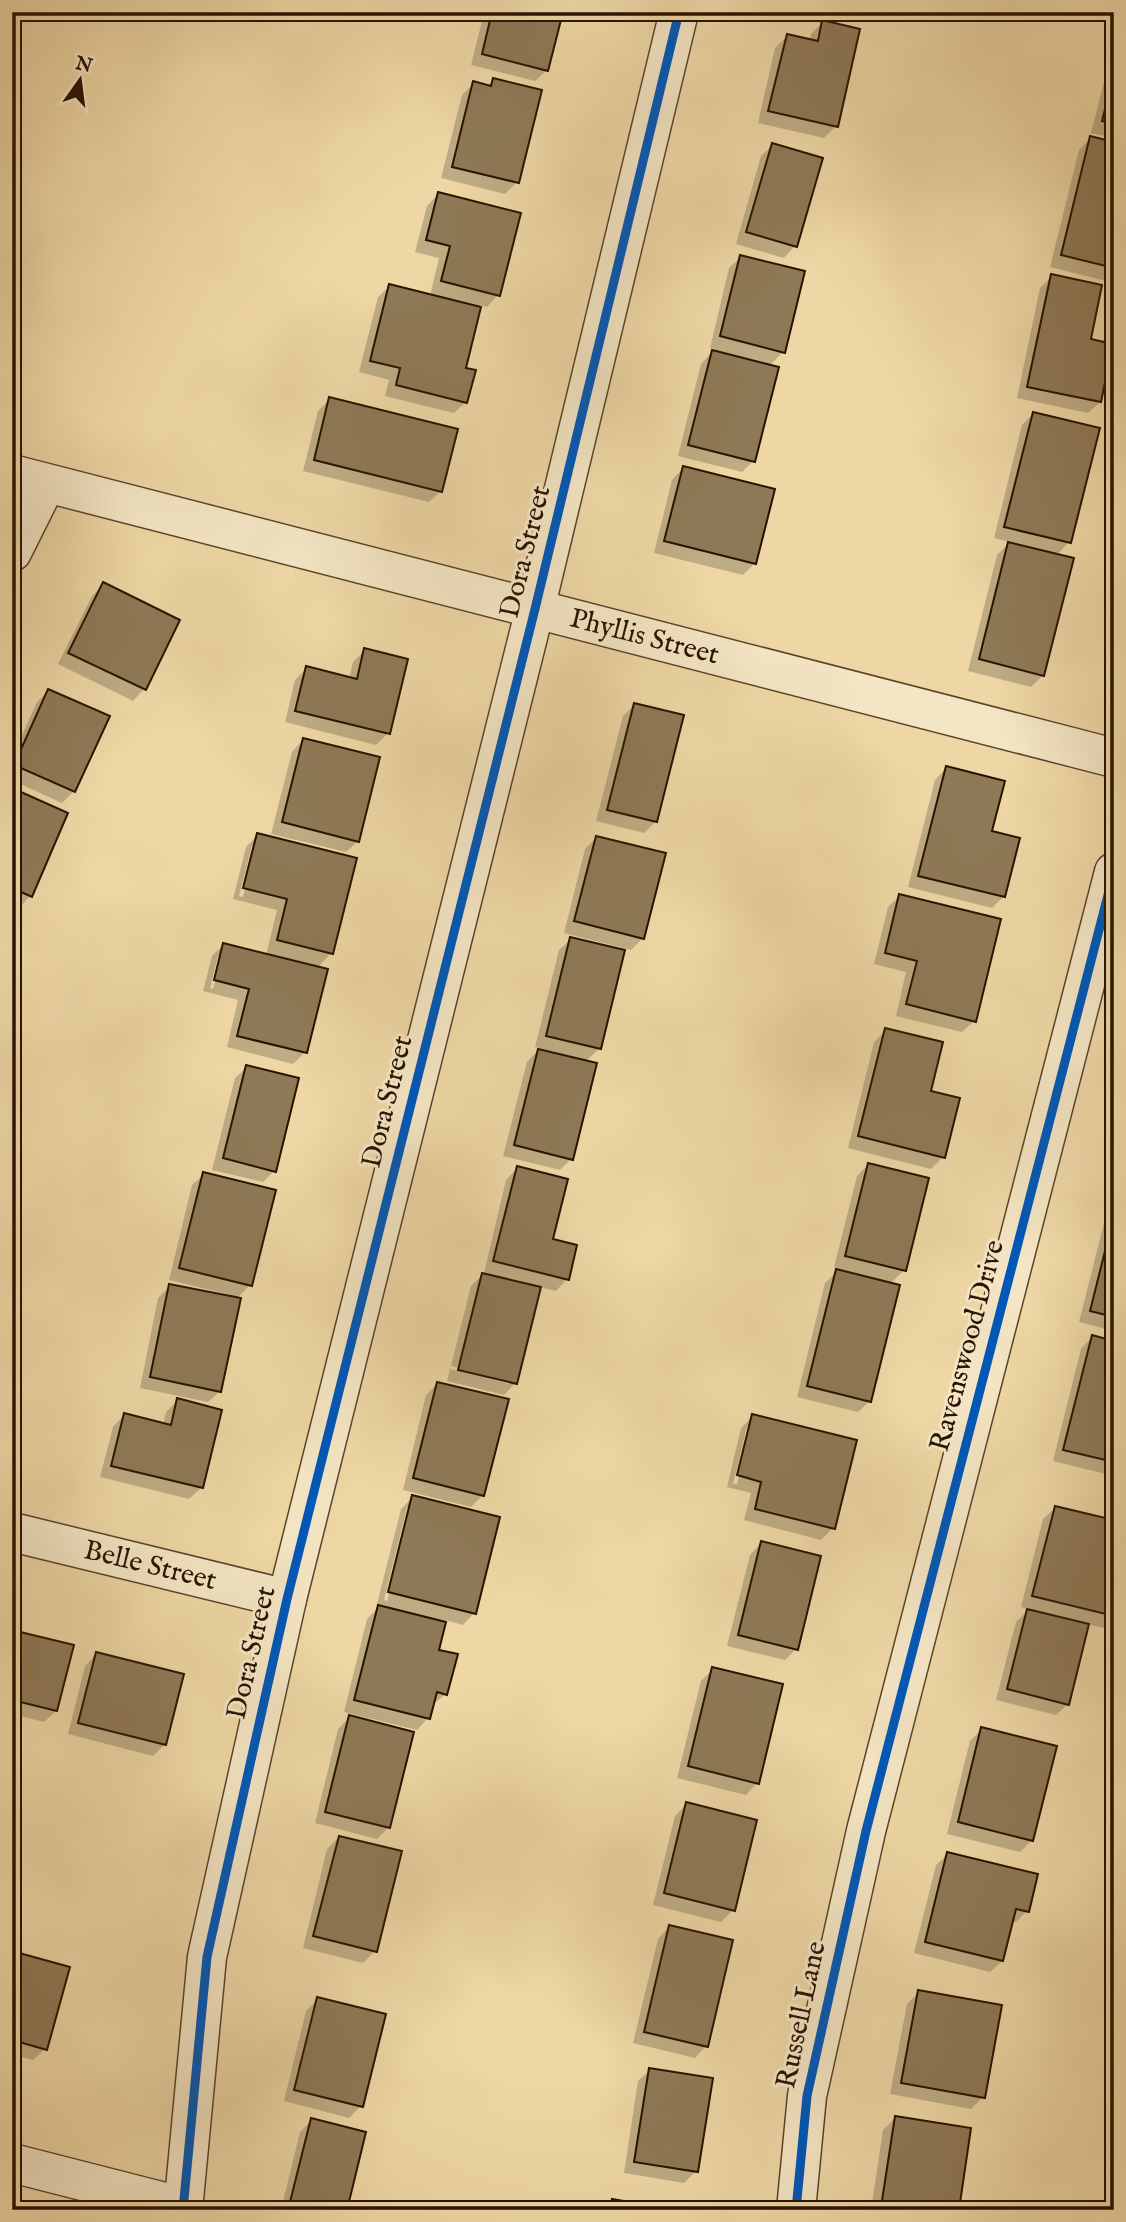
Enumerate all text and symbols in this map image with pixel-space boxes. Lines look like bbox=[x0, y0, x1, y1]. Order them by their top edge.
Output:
north arrow bbox=[46, 46, 116, 116]
text: N bbox=[72, 52, 95, 79]
street label: Dora Street bbox=[493, 482, 559, 622]
street label: Phyllis Street bbox=[566, 601, 723, 673]
street label: Dora Street bbox=[355, 1032, 421, 1172]
street label: Ravenswood Drive bbox=[923, 1236, 1013, 1456]
street label: Belle Street bbox=[80, 1533, 220, 1599]
street label: Dora Street bbox=[220, 1583, 284, 1723]
street label: Russell Lane bbox=[769, 1938, 835, 2092]

